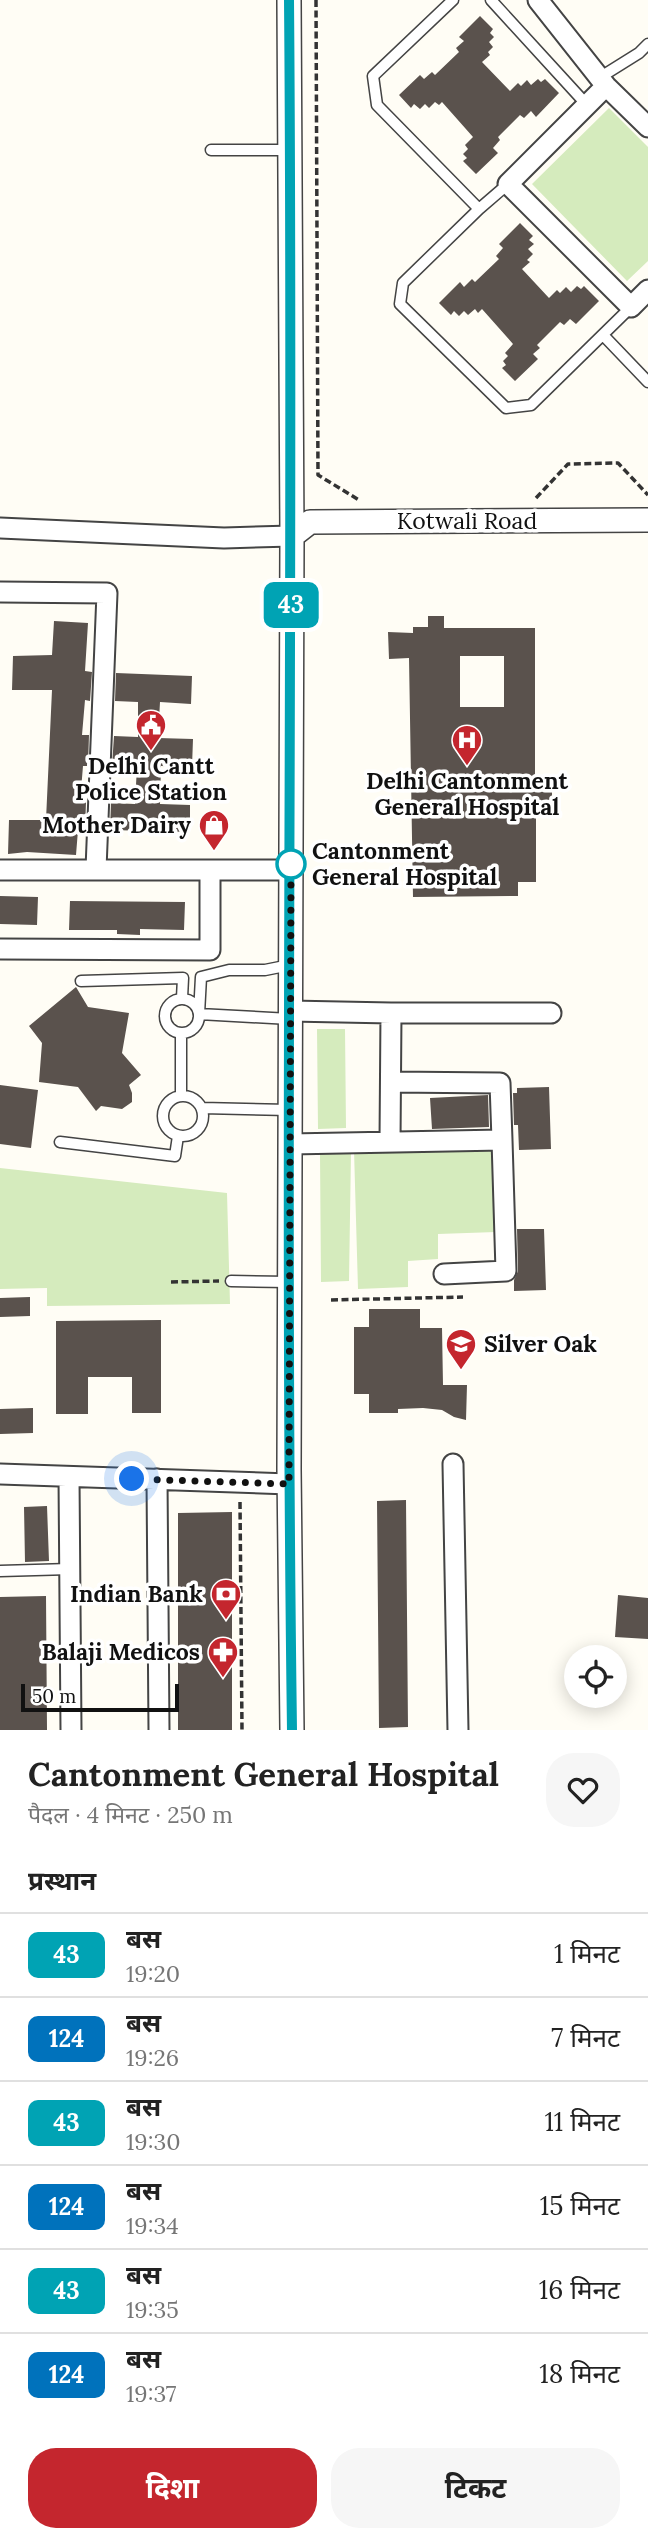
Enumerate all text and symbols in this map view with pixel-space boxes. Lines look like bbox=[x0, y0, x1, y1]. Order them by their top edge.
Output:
street label: Kotwali Road bbox=[397, 506, 537, 535]
line badge: 43 bbox=[260, 582, 322, 628]
text: 43 bbox=[278, 589, 304, 620]
public building icon: Delhi Cantt Police Station bbox=[134, 708, 168, 752]
hospital icon: Delhi Cantonment General Hospital bbox=[450, 723, 484, 767]
place label: Delhi Cantt Police Station bbox=[75, 751, 227, 806]
place label: Delhi Cantonment General Hospital bbox=[366, 766, 569, 821]
shop icon: Mother Dairy bbox=[197, 808, 231, 852]
place label: Mother Dairy bbox=[42, 810, 191, 839]
place label: Cantonment General Hospital bbox=[312, 836, 497, 891]
marker: Cantonment General Hospital bbox=[276, 849, 306, 879]
school or university icon: Silver Oak bbox=[444, 1327, 478, 1371]
place label: Silver Oak bbox=[484, 1329, 597, 1358]
your location bbox=[114, 1461, 149, 1496]
bank icon: Indian Bank bbox=[209, 1577, 243, 1621]
place label: Indian Bank bbox=[70, 1579, 203, 1608]
pharmacy icon: Balaji Medicos bbox=[206, 1635, 240, 1679]
place label: Balaji Medicos bbox=[41, 1637, 200, 1666]
map controls bbox=[564, 1645, 627, 1708]
button: locate bbox=[564, 1645, 627, 1708]
scale bar bbox=[21, 1681, 178, 1713]
text: 50 m bbox=[32, 1684, 76, 1708]
text: Cantonment General Hospital bbox=[28, 1753, 499, 1795]
button: heart bbox=[546, 1753, 620, 1827]
text: पैदल · 4 मिनट · 250 m bbox=[28, 1800, 233, 1829]
text: प्रस्थान bbox=[28, 1864, 96, 1897]
text: बस bbox=[126, 1922, 161, 1955]
text: 1 मिनट bbox=[554, 1937, 620, 1970]
text: 43 bbox=[53, 1939, 80, 1970]
text: 19:20 bbox=[126, 1959, 180, 1988]
text: बस bbox=[126, 2006, 161, 2039]
text: 7 मिनट bbox=[551, 2021, 620, 2054]
text: 124 bbox=[49, 2023, 84, 2054]
text: 19:26 bbox=[126, 2043, 179, 2072]
text: बस bbox=[126, 2090, 161, 2123]
text: 11 मिनट bbox=[544, 2105, 620, 2138]
text: 43 bbox=[53, 2107, 80, 2138]
text: 19:30 bbox=[126, 2127, 181, 2156]
text: बस bbox=[126, 2174, 161, 2207]
text: 15 मिनट bbox=[540, 2189, 620, 2222]
text: 124 bbox=[49, 2191, 84, 2222]
text: 19:34 bbox=[126, 2211, 179, 2240]
text: बस bbox=[126, 2258, 161, 2291]
text: 16 मिनट bbox=[539, 2273, 620, 2306]
text: 43 bbox=[53, 2275, 80, 2306]
text: 19:35 bbox=[126, 2295, 179, 2324]
text: बस bbox=[126, 2342, 161, 2375]
text: 18 मिनट bbox=[539, 2357, 620, 2390]
text: 124 bbox=[49, 2359, 84, 2390]
text: 19:37 bbox=[126, 2379, 176, 2408]
button: दिशा bbox=[28, 2448, 317, 2528]
button: टिकट bbox=[331, 2448, 620, 2528]

